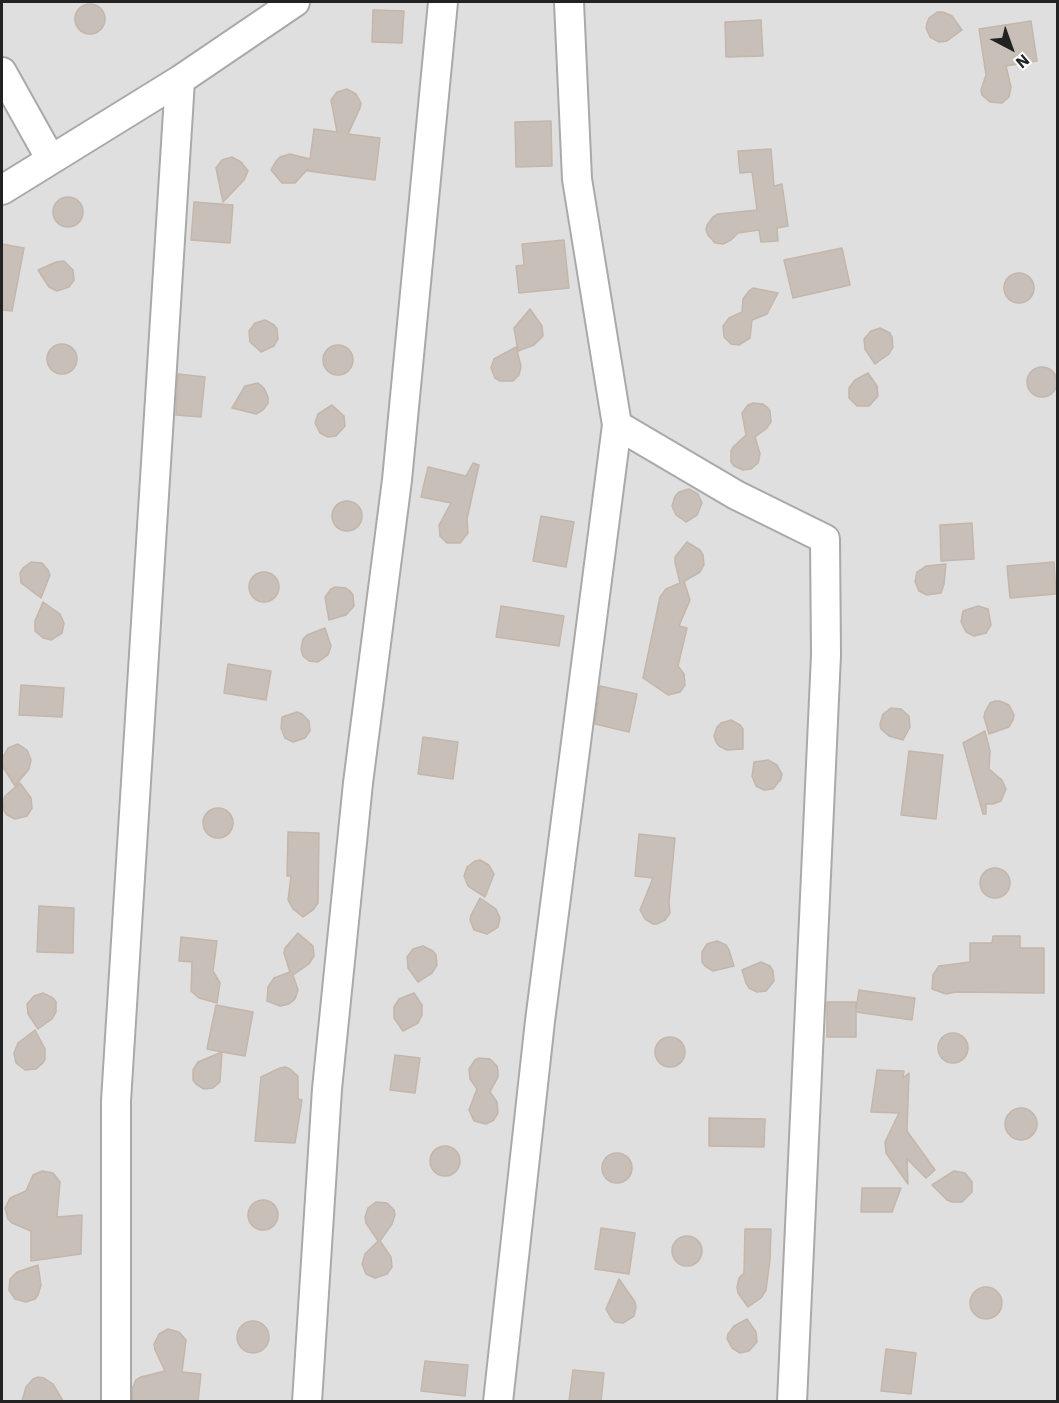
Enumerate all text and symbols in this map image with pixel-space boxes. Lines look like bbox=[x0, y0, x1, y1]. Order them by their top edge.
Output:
north arrow bbox=[981, 18, 1041, 78]
text: N bbox=[1012, 50, 1034, 73]

